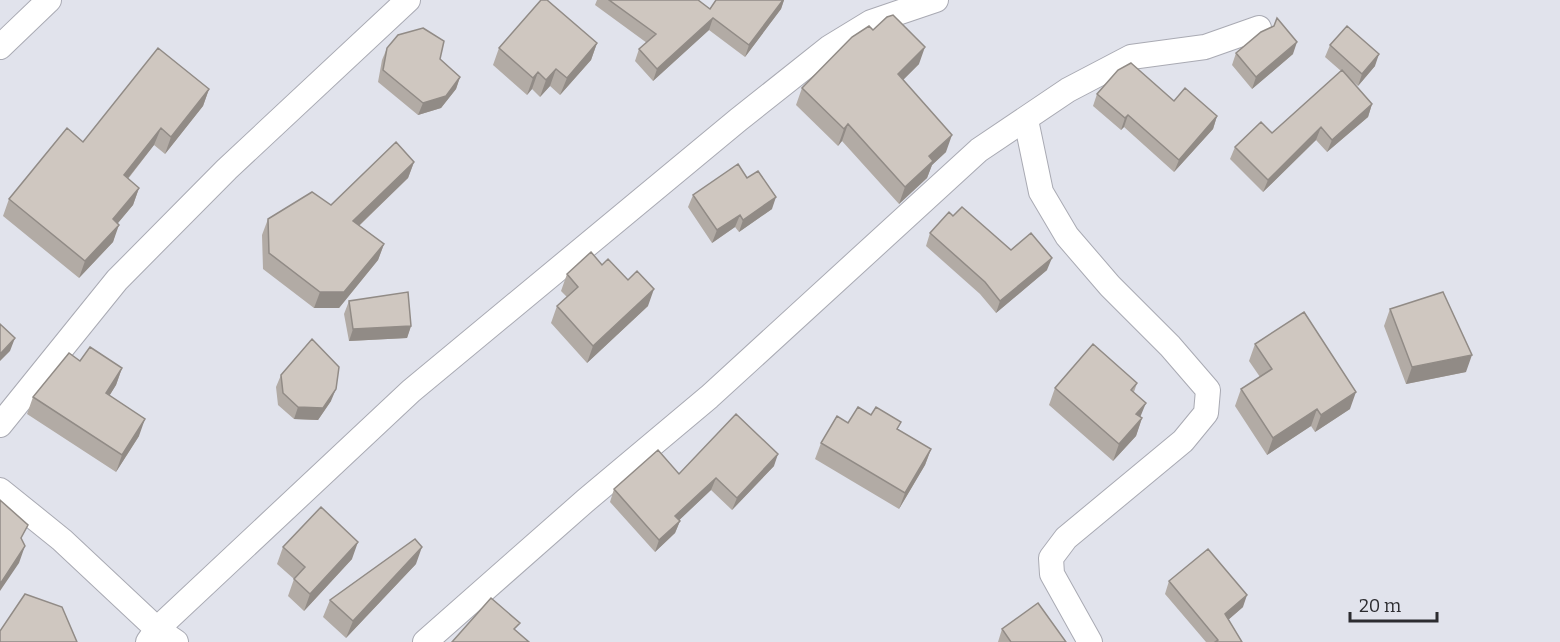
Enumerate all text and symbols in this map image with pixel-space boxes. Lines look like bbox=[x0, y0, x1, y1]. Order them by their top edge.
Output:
scale bar bbox=[1350, 585, 1437, 623]
text: 20 m bbox=[1359, 595, 1401, 617]

